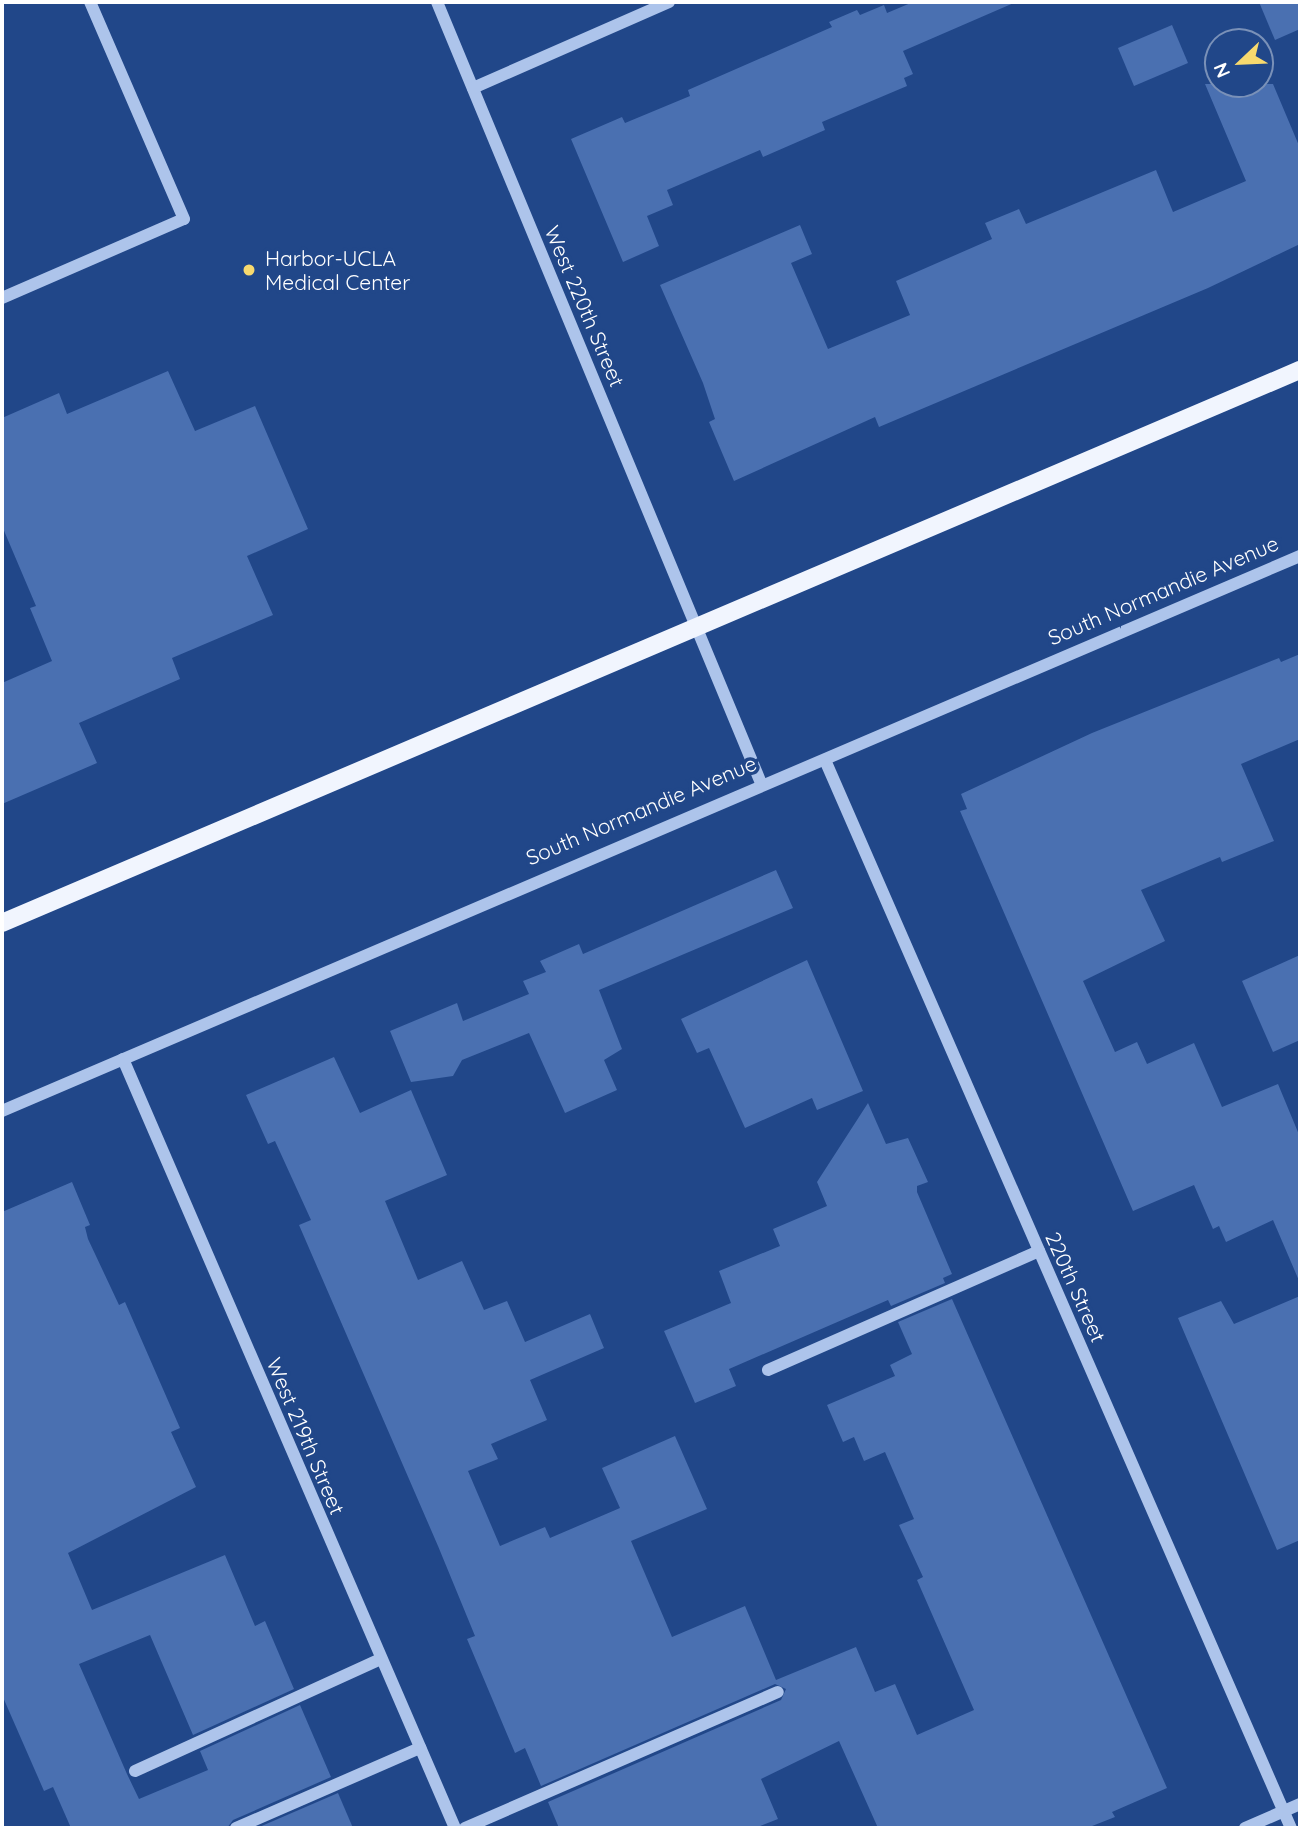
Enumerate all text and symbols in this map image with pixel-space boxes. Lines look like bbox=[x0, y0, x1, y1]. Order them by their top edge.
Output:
north arrow bbox=[1204, 28, 1274, 98]
text: N bbox=[1208, 59, 1235, 82]
street label: West 220th Street bbox=[540, 222, 630, 390]
place label: Harbor-UCLA Medical Center bbox=[265, 245, 410, 295]
marker: Harbor-UCLA Medical Center bbox=[239, 260, 259, 280]
street label: South Normandie Avenue bbox=[1044, 530, 1282, 650]
street label: South Normandie Avenue bbox=[522, 750, 760, 870]
street label: 220th Street bbox=[1041, 1228, 1111, 1346]
street label: West 219th Street bbox=[262, 1354, 350, 1518]

